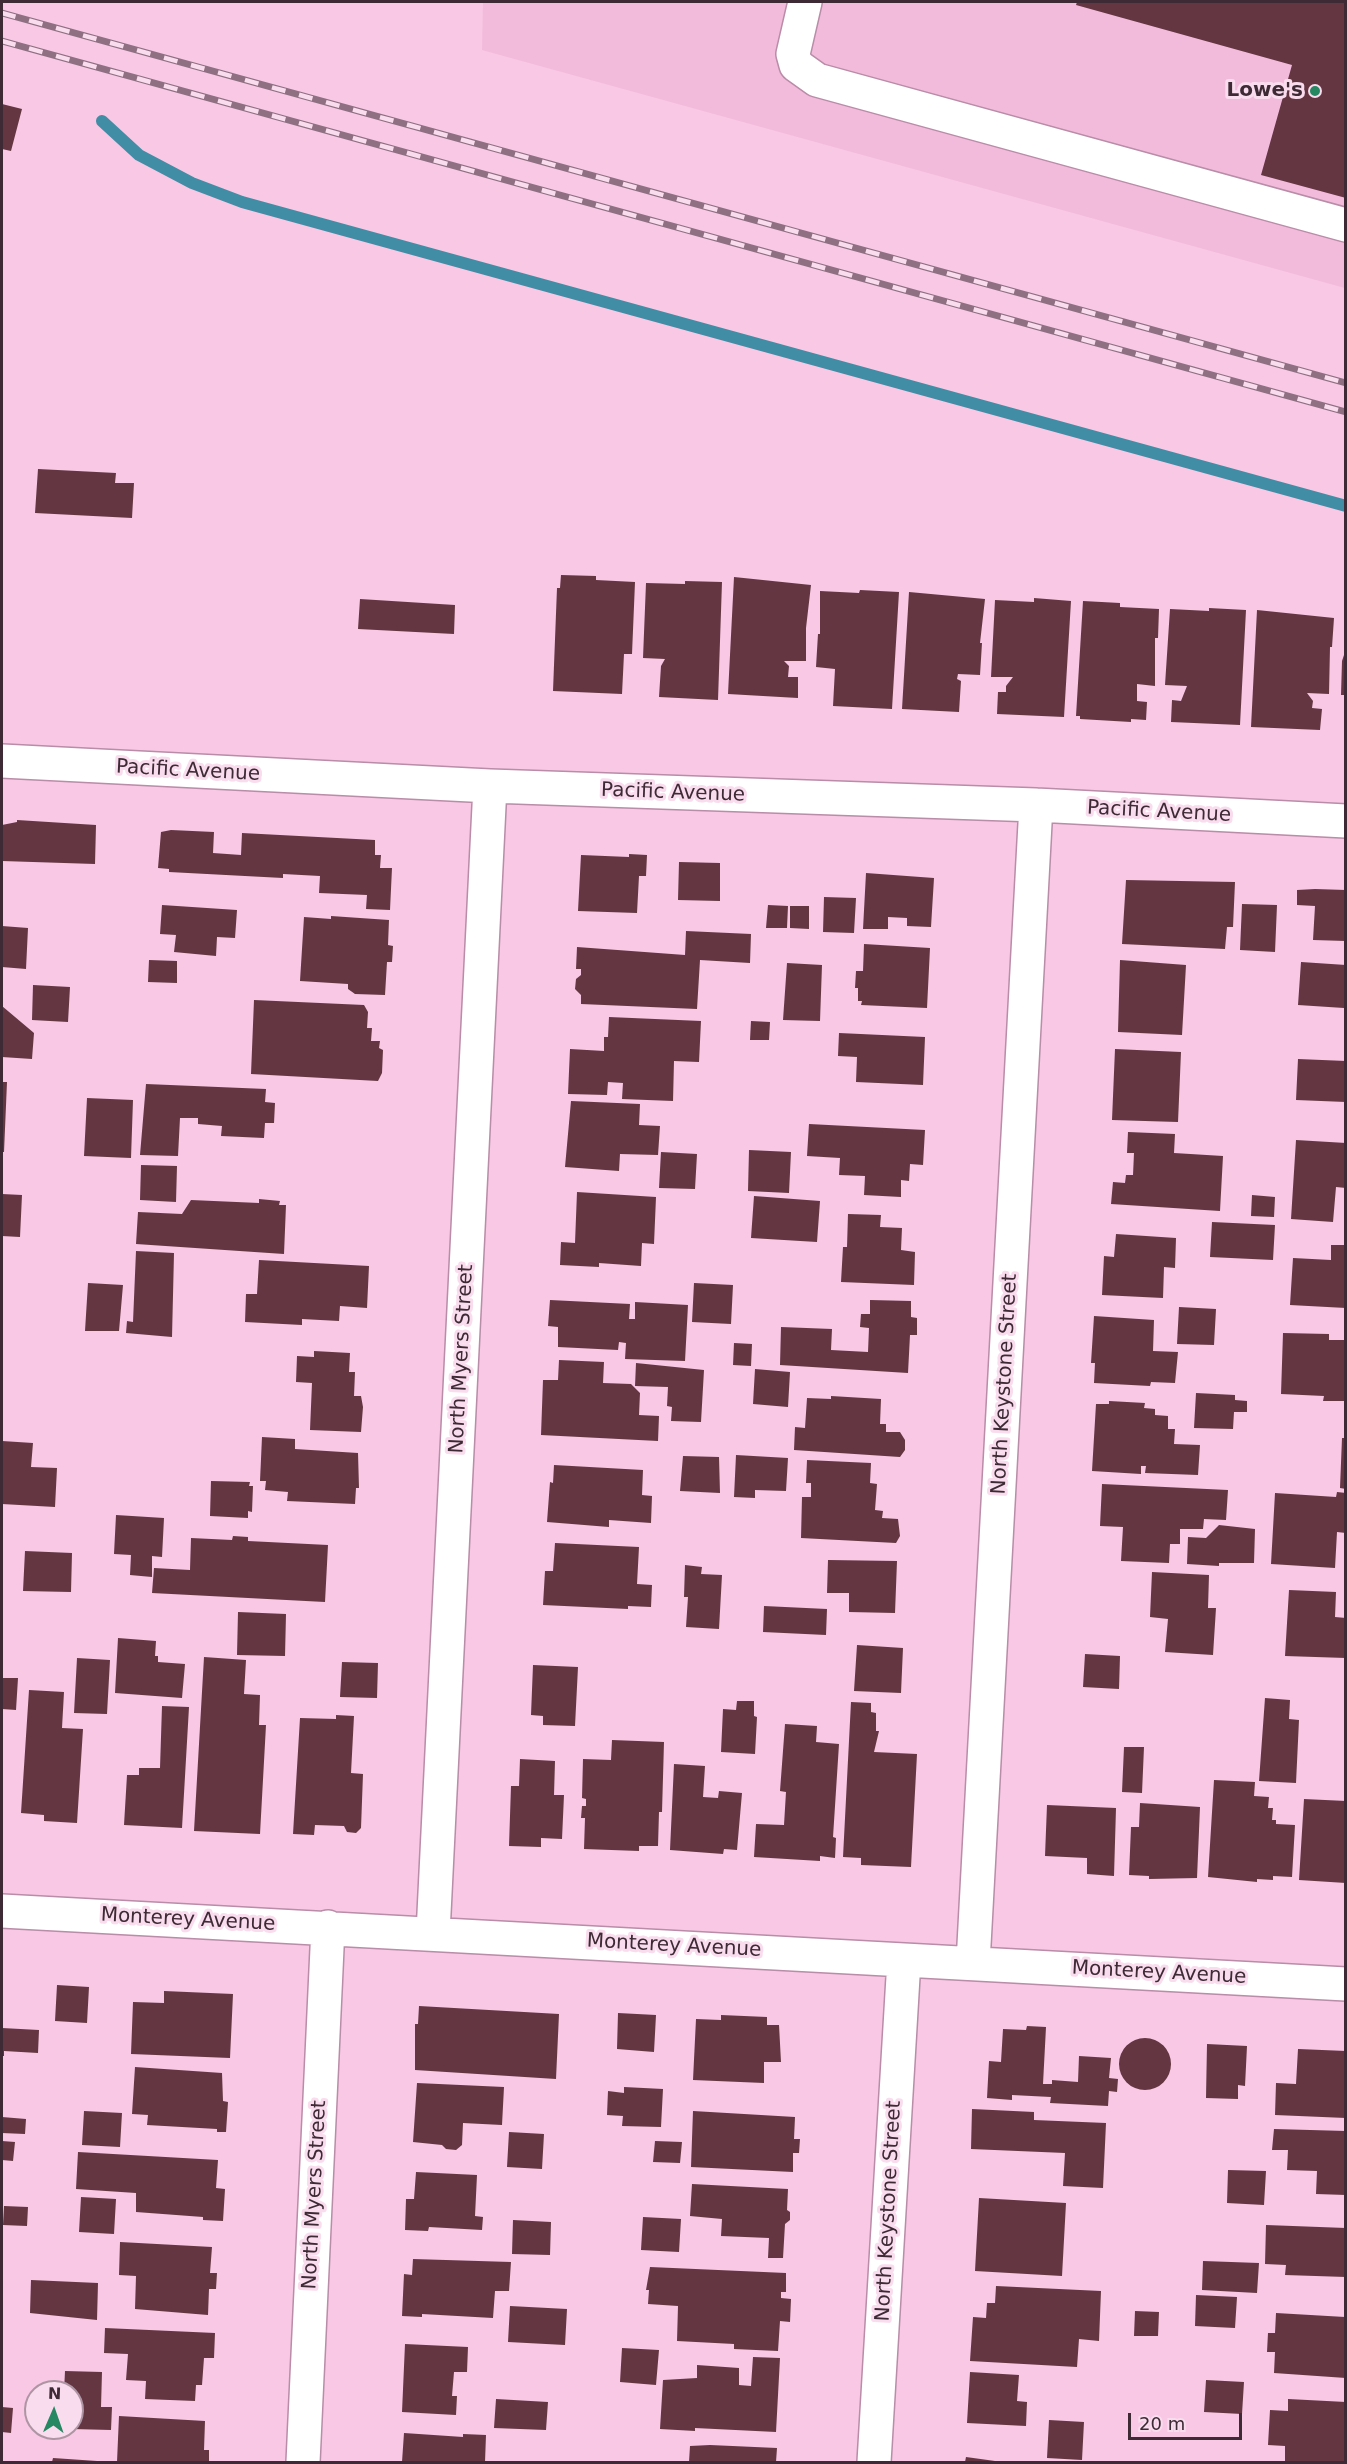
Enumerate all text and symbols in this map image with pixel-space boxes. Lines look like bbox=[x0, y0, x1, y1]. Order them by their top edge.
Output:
place label: Lowe's bbox=[1226, 79, 1303, 103]
marker: Lowe's bbox=[1308, 84, 1322, 98]
street label: Pacific Avenue bbox=[115, 755, 261, 787]
street label: Pacific Avenue bbox=[601, 778, 745, 808]
street label: Pacific Avenue bbox=[1086, 796, 1232, 828]
street label: North Myers Street bbox=[445, 1264, 479, 1454]
street label: North Keystone Street bbox=[987, 1273, 1023, 1495]
street label: Monterey Avenue bbox=[100, 1903, 276, 1937]
street label: Monterey Avenue bbox=[586, 1929, 762, 1963]
street label: Monterey Avenue bbox=[1071, 1956, 1247, 1990]
street label: North Myers Street bbox=[298, 2100, 332, 2290]
street label: North Keystone Street bbox=[871, 2100, 907, 2322]
north arrow bbox=[24, 2380, 84, 2440]
text: N bbox=[48, 2384, 62, 2403]
scale bar bbox=[1131, 2401, 1245, 2439]
text: 20 m bbox=[1139, 2413, 1185, 2434]

